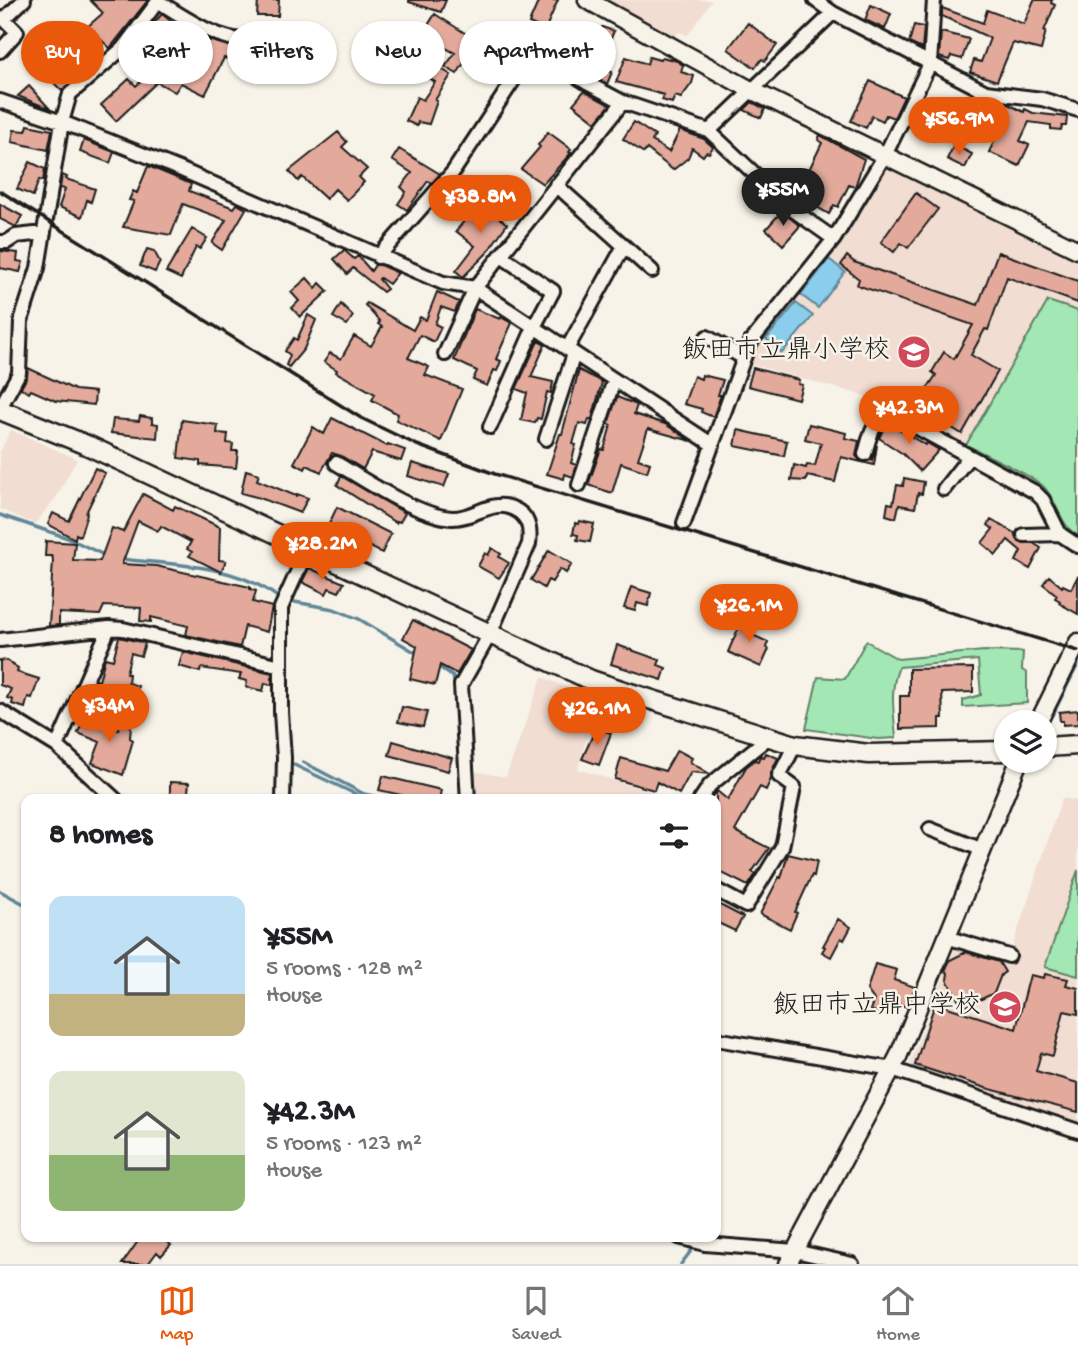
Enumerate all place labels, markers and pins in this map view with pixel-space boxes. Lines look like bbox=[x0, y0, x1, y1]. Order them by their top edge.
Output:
pin: ¥56.9M bbox=[902, 97, 1016, 157]
pin: ¥55M bbox=[742, 168, 824, 228]
pin: ¥38.8M bbox=[423, 176, 537, 235]
school or university icon: 飯田市立鼎小学校 bbox=[895, 333, 933, 371]
place label: 飯田市立鼎小学校 bbox=[682, 336, 890, 368]
pin: ¥42.3M bbox=[852, 386, 966, 446]
pin: ¥28.2M bbox=[265, 522, 379, 582]
pin: ¥26.1M bbox=[692, 584, 806, 644]
pin: ¥34M bbox=[68, 684, 150, 744]
pin: ¥26.1M bbox=[540, 688, 654, 747]
school or university icon: 飯田市立鼎中学校 bbox=[986, 988, 1024, 1026]
place label: 飯田市立鼎中学校 bbox=[773, 990, 981, 1023]

